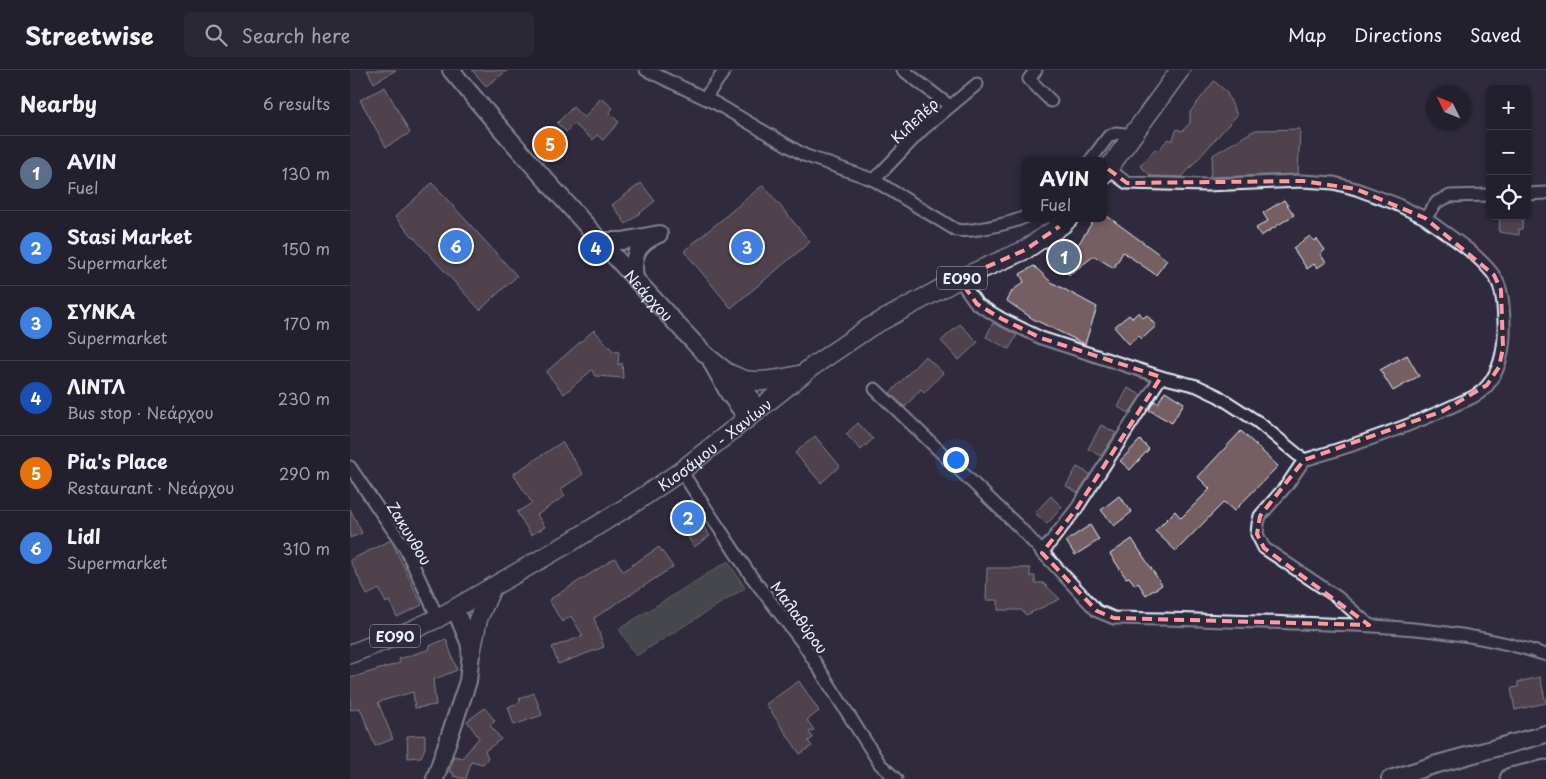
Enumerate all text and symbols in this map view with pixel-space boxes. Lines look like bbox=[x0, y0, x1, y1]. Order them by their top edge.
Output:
search box bbox=[184, 12, 534, 57]
text: Streetwise bbox=[25, 17, 154, 53]
icon: search bbox=[202, 21, 230, 49]
text: Search here bbox=[242, 21, 350, 49]
text: Map bbox=[1288, 21, 1326, 48]
text: Directions bbox=[1354, 21, 1442, 48]
text: Saved bbox=[1470, 21, 1521, 48]
north arrow bbox=[1426, 85, 1471, 130]
map controls bbox=[1486, 85, 1531, 220]
button: + bbox=[1486, 85, 1531, 130]
text: Nearby bbox=[20, 87, 97, 119]
text: 6 results bbox=[263, 91, 330, 115]
street label: Κιλελέρ bbox=[885, 92, 943, 148]
pin: 5 bbox=[534, 125, 566, 163]
button: − bbox=[1486, 130, 1531, 175]
text: AVIN bbox=[67, 147, 117, 175]
popup bbox=[1022, 157, 1107, 222]
text: 1 bbox=[32, 161, 40, 185]
text: 130 m bbox=[282, 161, 330, 185]
text: AVIN bbox=[1040, 164, 1089, 192]
text: Fuel bbox=[67, 175, 98, 199]
button: locate bbox=[1486, 175, 1531, 220]
text: Fuel bbox=[1040, 192, 1071, 216]
text: Stasi Market bbox=[67, 222, 192, 250]
pin: 6 bbox=[440, 227, 472, 265]
pin: 3 bbox=[731, 228, 763, 266]
pin: 4 bbox=[580, 229, 612, 267]
text: 2 bbox=[30, 236, 42, 260]
text: 150 m bbox=[282, 236, 330, 260]
pin: 1 bbox=[1048, 238, 1080, 276]
text: Supermarket bbox=[67, 250, 167, 274]
street label: Νεάρχου bbox=[620, 264, 679, 326]
road number: ΕΟ90 bbox=[937, 267, 987, 290]
text: ΣΥΝΚΑ bbox=[67, 297, 135, 325]
text: 3 bbox=[31, 311, 41, 335]
text: 170 m bbox=[284, 311, 330, 335]
text: Supermarket bbox=[67, 325, 167, 349]
text: ΛΙΝΤΛ bbox=[67, 372, 125, 400]
text: 4 bbox=[31, 386, 41, 410]
text: 230 m bbox=[278, 386, 330, 410]
street label: Κισσάμου - Χανίων bbox=[652, 392, 776, 496]
text: Bus stop · Νεάρχου bbox=[67, 400, 214, 424]
text: Pia's Place bbox=[67, 447, 168, 475]
your location bbox=[943, 447, 969, 473]
text: 5 bbox=[31, 461, 41, 485]
text: 290 m bbox=[279, 461, 330, 485]
text: Restaurant · Νεάρχου bbox=[67, 475, 235, 499]
street label: Ζακυνθου bbox=[382, 497, 438, 569]
pin: 2 bbox=[672, 499, 704, 537]
text: Lidl bbox=[67, 522, 101, 550]
text: 6 bbox=[30, 536, 42, 560]
text: 310 m bbox=[282, 536, 330, 560]
text: Supermarket bbox=[67, 550, 167, 574]
street label: Μαλαθύρου bbox=[766, 576, 834, 658]
road number: ΕΟ90 bbox=[370, 624, 420, 648]

